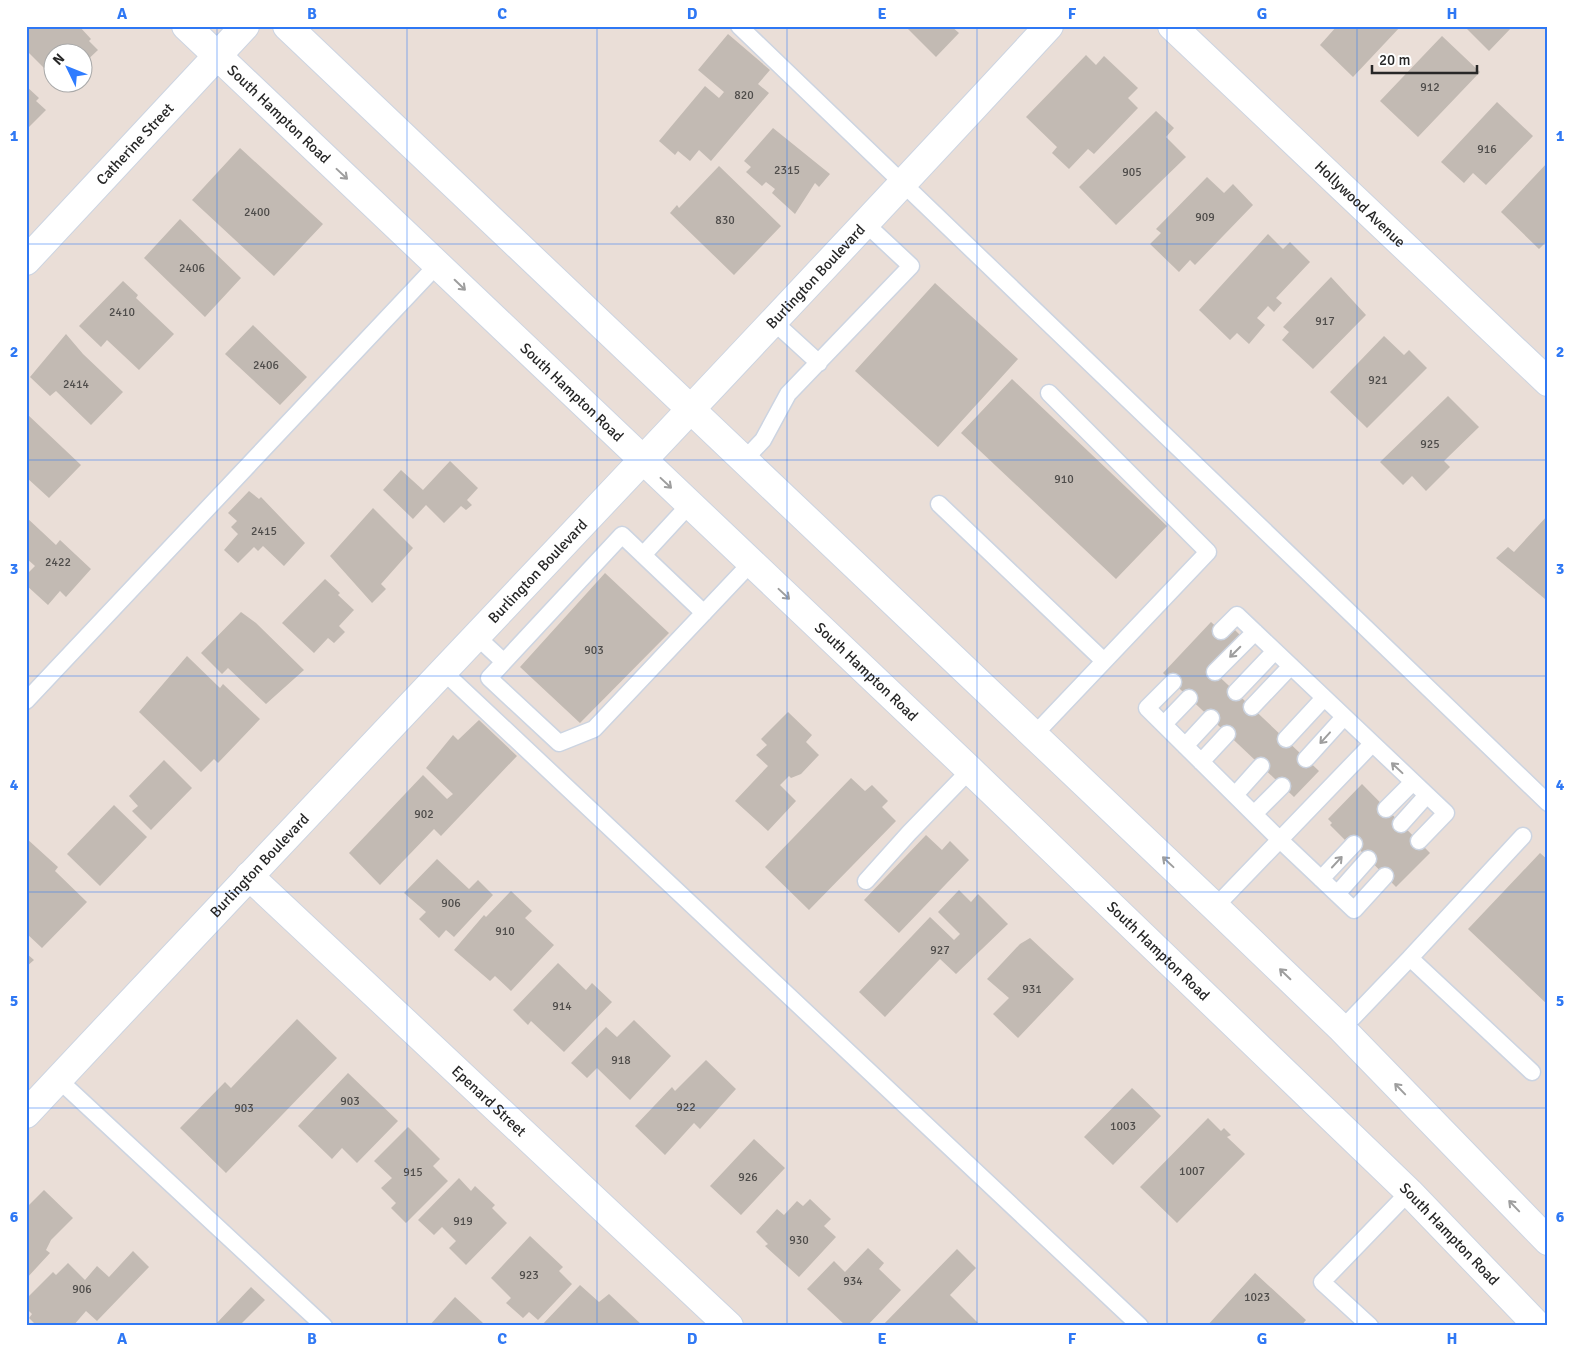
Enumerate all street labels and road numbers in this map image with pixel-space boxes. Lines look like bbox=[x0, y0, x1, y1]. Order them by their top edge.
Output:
street label: South Hampton Road bbox=[224, 61, 334, 167]
street label: Catherine Street bbox=[93, 99, 178, 189]
street label: Hollywood Avenue bbox=[1311, 157, 1409, 251]
street label: Burlington Boulevard bbox=[762, 221, 869, 332]
street label: South Hampton Road bbox=[517, 339, 627, 445]
street label: Burlington Boulevard bbox=[484, 516, 591, 627]
street label: South Hampton Road bbox=[811, 619, 922, 725]
street label: Burlington Boulevard bbox=[206, 810, 313, 921]
street label: South Hampton Road bbox=[1103, 898, 1213, 1004]
street label: Epenard Street bbox=[448, 1062, 530, 1140]
street label: South Hampton Road bbox=[1396, 1179, 1503, 1289]

